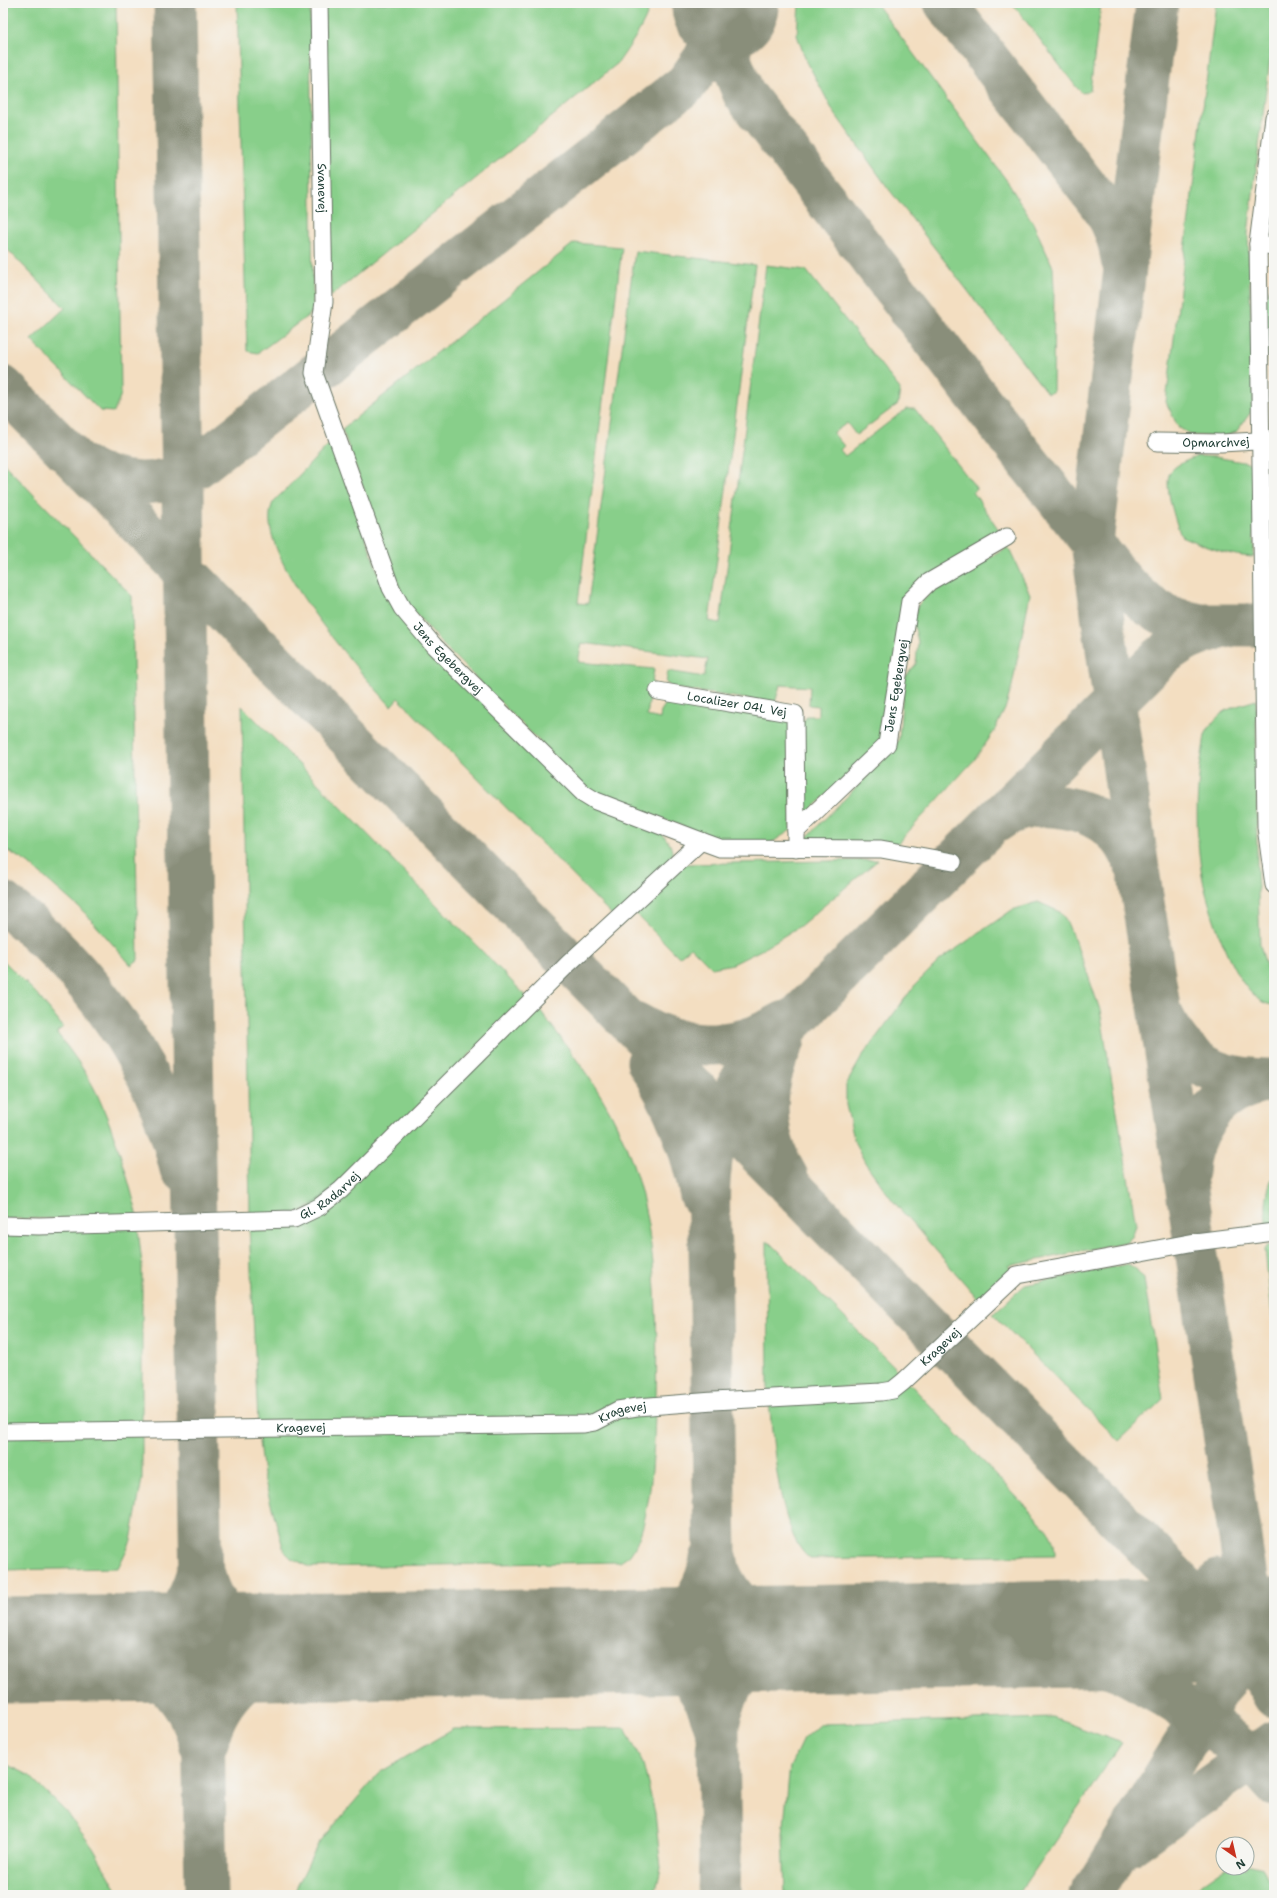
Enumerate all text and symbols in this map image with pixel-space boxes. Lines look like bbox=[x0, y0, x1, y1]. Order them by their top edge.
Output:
street label: Svanevej bbox=[314, 163, 331, 213]
street label: Opmarchvej bbox=[1182, 433, 1250, 451]
street label: Jens Egebergvej bbox=[409, 619, 486, 698]
street label: Jens Egebergvej bbox=[881, 638, 912, 733]
street label: Localizer 04L Vej bbox=[686, 688, 788, 720]
street label: Gl. Radarvej bbox=[297, 1168, 363, 1223]
street label: Kragevej bbox=[917, 1324, 964, 1370]
street label: Kragevej bbox=[596, 1398, 647, 1427]
street label: Kragevej bbox=[276, 1420, 326, 1436]
north arrow bbox=[1215, 1836, 1255, 1876]
text: N bbox=[1232, 1855, 1248, 1873]

